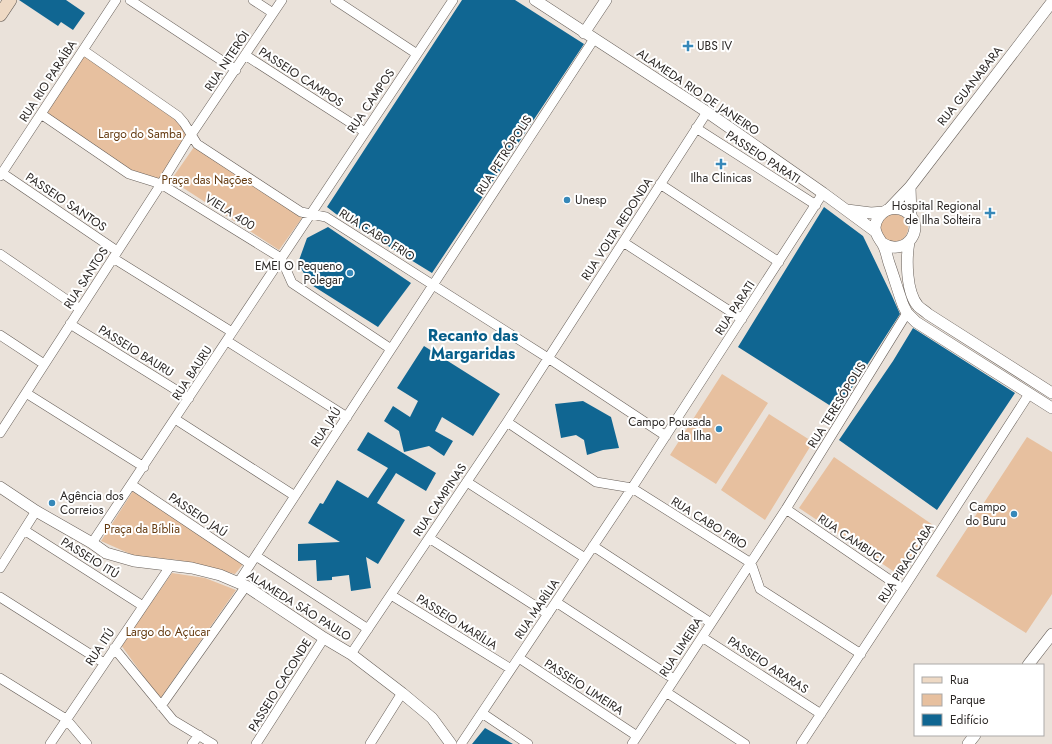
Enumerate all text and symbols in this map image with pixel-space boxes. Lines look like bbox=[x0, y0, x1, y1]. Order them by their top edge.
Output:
street label: RUA NITERÓI bbox=[200, 27, 254, 95]
street label: RUA RIO PARAÍBA bbox=[15, 37, 81, 125]
place label: UBS IV bbox=[697, 37, 732, 55]
marker: UBS IV bbox=[682, 40, 694, 52]
street label: RUA GUANABARA bbox=[933, 42, 1007, 130]
street label: PASSEIO CAMPOS bbox=[255, 43, 347, 111]
street label: ALAMEDA RIO DE JANEIRO bbox=[633, 44, 763, 140]
street label: RUA CAMPOS bbox=[343, 65, 399, 137]
street label: RUA PETRÓPOLIS bbox=[471, 111, 537, 198]
park label: Largo do Samba bbox=[98, 125, 182, 143]
street label: PASSEIO PARATI bbox=[722, 126, 804, 188]
marker: Ilha Clinicas bbox=[715, 158, 727, 170]
street label: PASSEIO SANTOS bbox=[22, 168, 110, 236]
place label: Ilha Clinicas bbox=[690, 169, 752, 187]
park label: Praça das Nações bbox=[162, 171, 253, 189]
street label: RUA VOLTA REDONDA bbox=[577, 174, 657, 284]
street label: VIELA 400 bbox=[201, 189, 259, 235]
place label: Unesp bbox=[575, 191, 607, 209]
marker: Unesp bbox=[562, 195, 572, 205]
place label: Hospital Regional de Ilha Solteira bbox=[892, 197, 981, 229]
street label: RUA CABO FRIO bbox=[335, 204, 419, 266]
marker: Hospital Regional de Ilha Solteira bbox=[984, 207, 996, 219]
street label: RUA SANTOS bbox=[59, 243, 113, 313]
place label: EMEI O Pequeno Polegar bbox=[255, 257, 343, 289]
marker: EMEI O Pequeno Polegar bbox=[345, 268, 355, 278]
street label: RUA PARATI bbox=[711, 277, 759, 339]
street label: PASSEIO BAURU bbox=[95, 321, 177, 381]
district label: Recanto das Margaridas bbox=[428, 324, 518, 365]
street label: RUA BAURU bbox=[168, 342, 216, 404]
street label: RUA TERESÓPOLIS bbox=[803, 358, 871, 451]
street label: RUA JAÚ bbox=[306, 404, 346, 450]
place label: Campo Pousada da Ilha bbox=[628, 413, 711, 445]
marker: Campo Pousada da Ilha bbox=[714, 424, 724, 434]
street label: RUA CAMPINAS bbox=[409, 459, 471, 540]
place label: Agência dos Correios bbox=[60, 487, 124, 519]
street label: PASSEIO JAÚ bbox=[165, 489, 231, 541]
street label: RUA CABO FRIO bbox=[667, 492, 751, 554]
marker: Agência dos Correios bbox=[47, 498, 57, 508]
place label: Campo do Buru bbox=[966, 498, 1006, 530]
marker: Campo do Buru bbox=[1009, 509, 1019, 519]
street label: RUA CAMBUCI bbox=[814, 510, 888, 568]
park label: Praça da Bíblia bbox=[104, 520, 180, 538]
street label: RUA PIRACICABA bbox=[874, 520, 938, 606]
street label: PASSEIO ITÚ bbox=[57, 533, 123, 583]
street label: ALAMEDA SÃO PAULO bbox=[243, 567, 355, 645]
street label: RUA MARÍLIA bbox=[510, 575, 564, 643]
street label: PASSEIO MARÍLIA bbox=[413, 590, 501, 654]
street label: RUA LIMEIRA bbox=[655, 614, 707, 680]
park label: Largo do Açúcar bbox=[126, 623, 211, 641]
street label: RUA ITÚ bbox=[81, 625, 119, 669]
street label: PASSEIO ARARAS bbox=[724, 632, 812, 698]
street label: PASSEIO CACONDE bbox=[244, 635, 316, 735]
street label: PASSEIO LIMEIRA bbox=[541, 654, 627, 720]
legend bbox=[914, 664, 1044, 736]
text: Rua bbox=[950, 671, 969, 689]
text: Parque bbox=[950, 691, 985, 709]
text: Edifício bbox=[950, 711, 989, 729]

